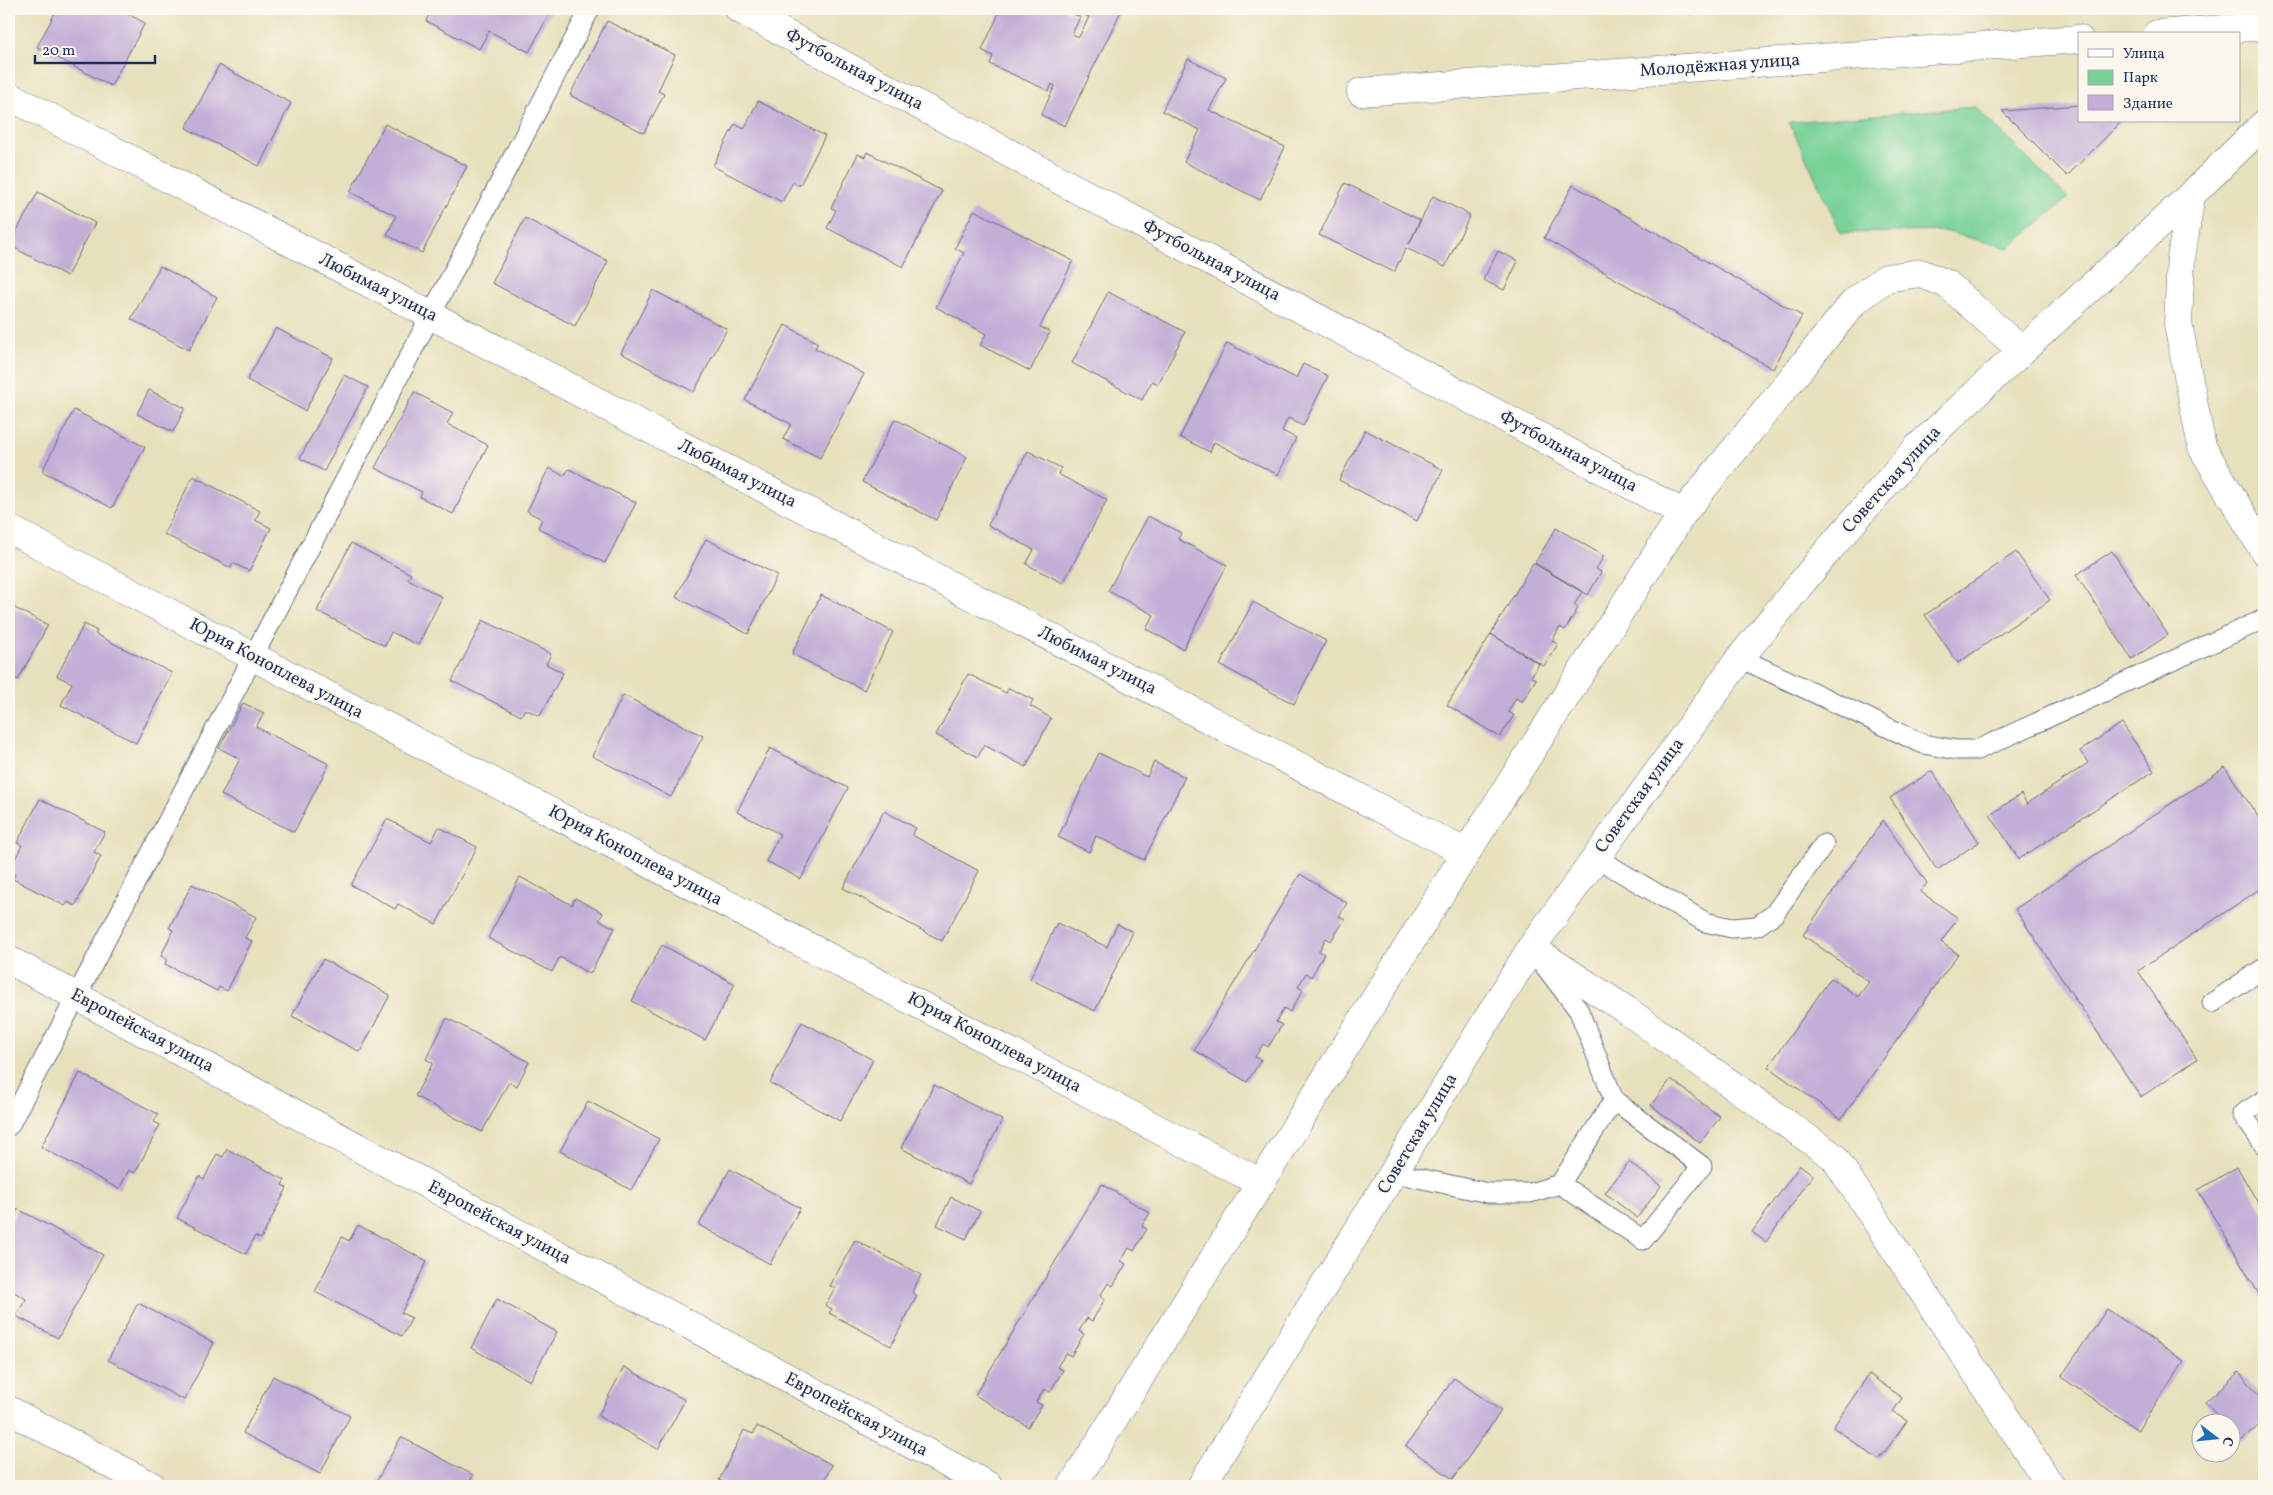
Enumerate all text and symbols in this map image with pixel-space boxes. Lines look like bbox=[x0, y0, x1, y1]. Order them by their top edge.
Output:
street label: Футбольная улица bbox=[780, 23, 928, 117]
scale bar bbox=[35, 32, 155, 64]
legend bbox=[2078, 32, 2240, 122]
text: 20 m bbox=[42, 41, 75, 62]
text: Улица bbox=[2123, 44, 2165, 65]
street label: Молодёжная улица bbox=[1639, 48, 1801, 84]
text: Парк bbox=[2123, 68, 2158, 89]
text: Здание bbox=[2123, 94, 2173, 115]
street label: Футбольная улица bbox=[1137, 214, 1285, 308]
street label: Любимая улица bbox=[314, 247, 442, 329]
street label: Футбольная улица bbox=[1494, 405, 1642, 499]
street label: Советская улица bbox=[1837, 421, 1947, 539]
street label: Любимая улица bbox=[673, 433, 801, 515]
street label: Юрия Коноплева улица bbox=[184, 612, 368, 726]
street label: Любимая улица bbox=[1033, 620, 1161, 702]
street label: Советская улица bbox=[1590, 733, 1690, 859]
street label: Юрия Коноплева улица bbox=[543, 799, 727, 913]
street label: Европейская улица bbox=[66, 983, 218, 1079]
street label: Юрия Коноплева улица bbox=[902, 986, 1086, 1100]
street label: Советская улица bbox=[1372, 1069, 1464, 1199]
street label: Европейская улица bbox=[423, 1175, 575, 1271]
street label: Европейская улица bbox=[780, 1367, 932, 1463]
north arrow bbox=[2190, 1412, 2240, 1462]
text: С bbox=[2217, 1434, 2237, 1448]

